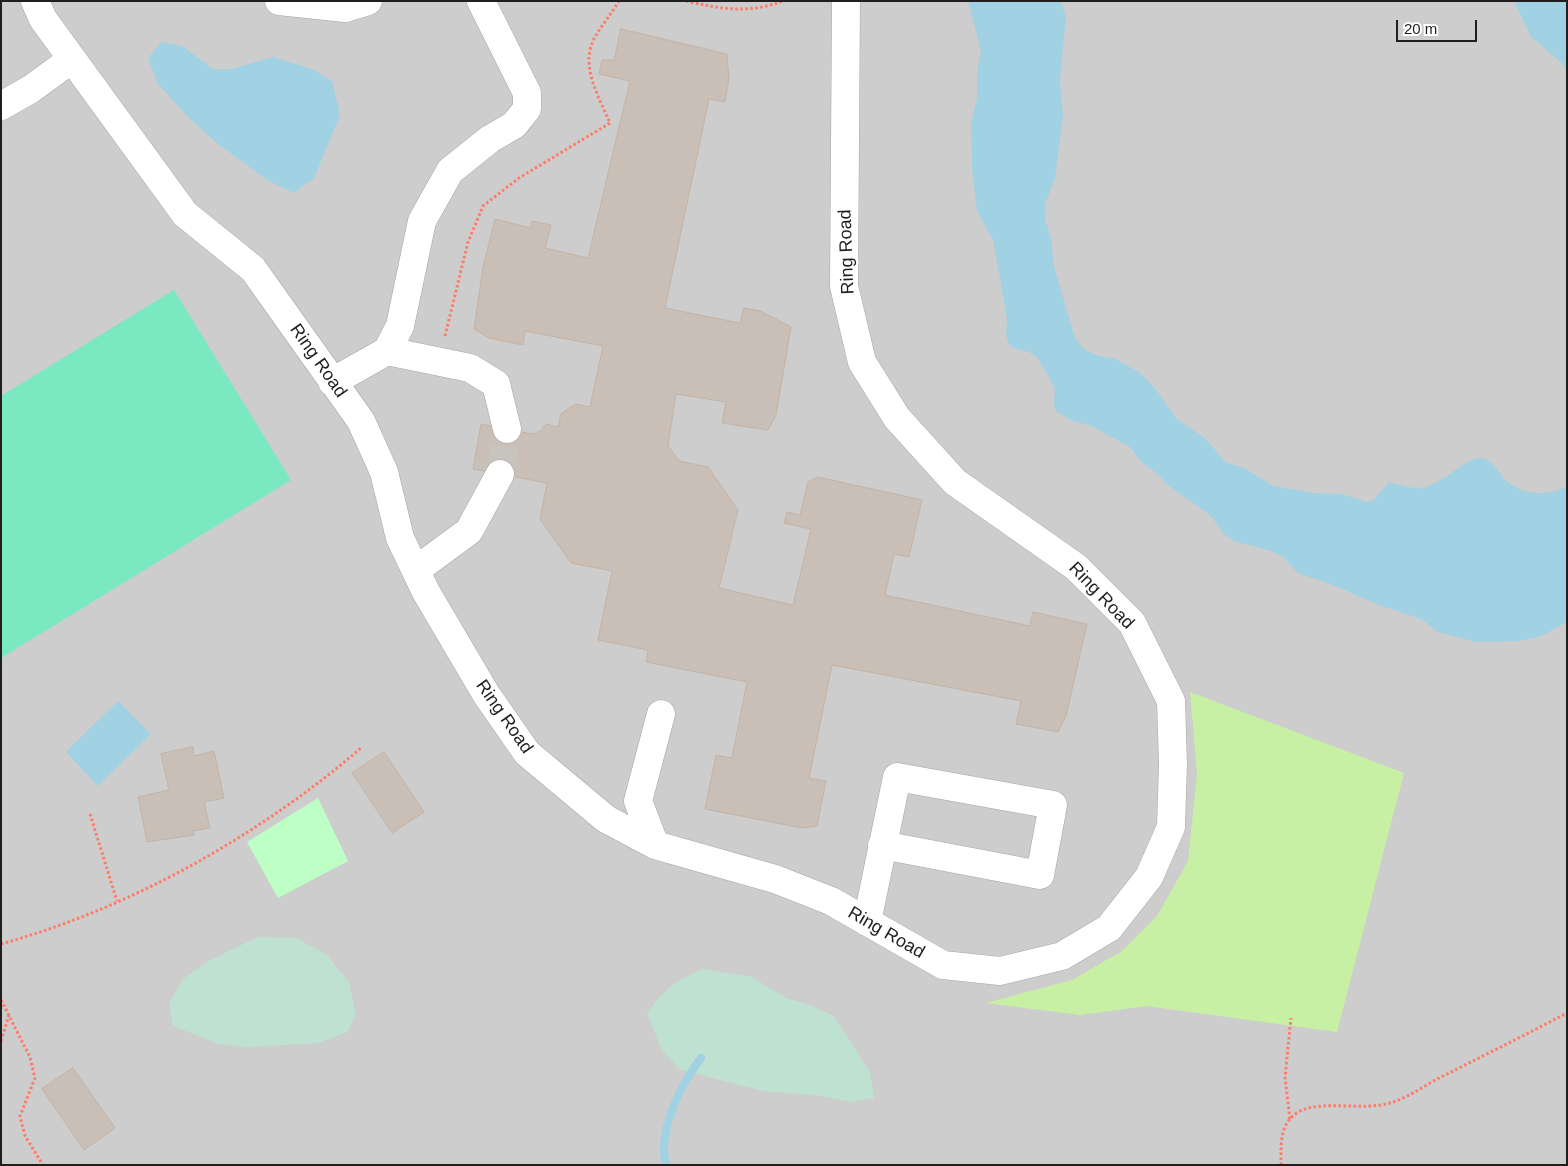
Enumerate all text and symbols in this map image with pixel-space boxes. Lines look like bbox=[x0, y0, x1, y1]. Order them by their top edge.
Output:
scale bar bbox=[1398, 10, 1479, 42]
text: 20 m bbox=[1404, 20, 1437, 37]
street label: Ring Road bbox=[835, 209, 859, 295]
street label: Ring Road bbox=[285, 320, 351, 402]
street label: Ring Road bbox=[1064, 558, 1138, 634]
street label: Ring Road bbox=[471, 676, 537, 758]
street label: Ring Road bbox=[844, 902, 928, 964]

